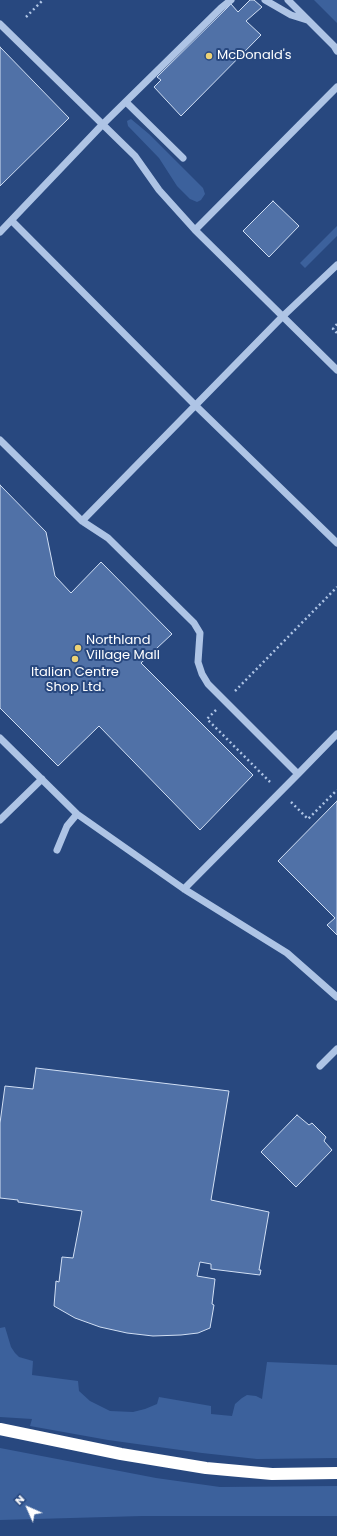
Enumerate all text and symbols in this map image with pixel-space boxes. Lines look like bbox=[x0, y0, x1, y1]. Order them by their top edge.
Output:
place label: McDonald's bbox=[217, 48, 292, 64]
marker: McDonald's bbox=[204, 51, 214, 61]
place label: Northland Village Mall bbox=[86, 633, 160, 664]
marker: Northland Village Mall bbox=[73, 643, 83, 653]
marker: Italian Centre Shop Ltd. bbox=[70, 654, 80, 664]
place label: Italian Centre Shop Ltd. bbox=[31, 665, 119, 696]
north arrow bbox=[8, 1488, 48, 1528]
text: N bbox=[11, 1491, 28, 1508]

